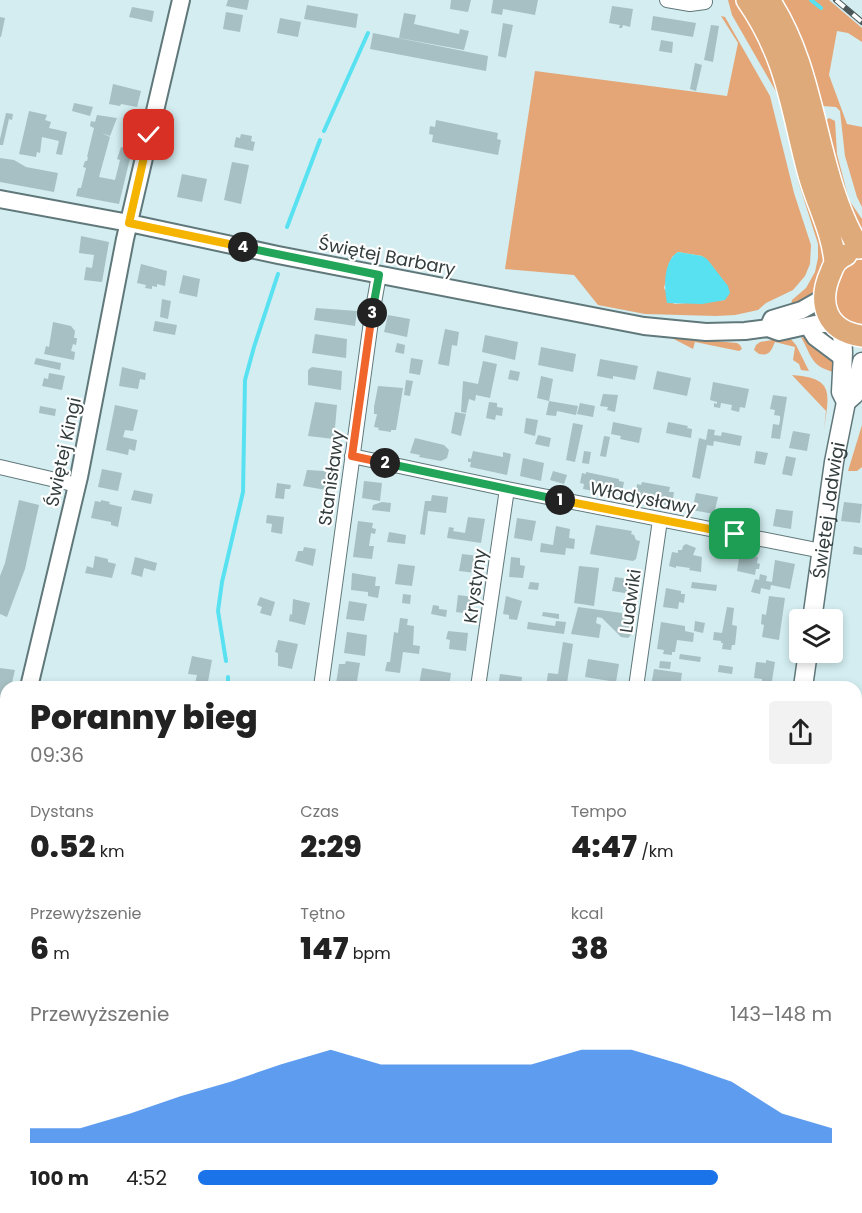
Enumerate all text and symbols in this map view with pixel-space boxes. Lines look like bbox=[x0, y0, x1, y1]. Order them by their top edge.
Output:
pin bbox=[123, 109, 174, 160]
icon: check bbox=[132, 118, 165, 151]
street label: Świętej Barbary bbox=[316, 230, 458, 282]
pin: 4 bbox=[228, 232, 258, 262]
text: 4 bbox=[238, 235, 248, 258]
pin: 3 bbox=[357, 298, 387, 328]
text: 3 bbox=[367, 301, 377, 324]
street label: Świętej Kingi bbox=[39, 395, 87, 509]
street label: Stanisławy bbox=[312, 429, 350, 527]
street label: Świętej Jadwigi bbox=[805, 440, 850, 580]
pin: 2 bbox=[370, 448, 400, 478]
text: 2 bbox=[380, 451, 390, 474]
street label: Władysławy bbox=[588, 475, 698, 521]
pin: 1 bbox=[545, 485, 575, 515]
text: 1 bbox=[557, 488, 563, 511]
pin bbox=[709, 508, 760, 559]
icon: arrive bbox=[718, 517, 751, 550]
street label: Krystyny bbox=[457, 547, 493, 625]
street label: Ludwiki bbox=[613, 567, 647, 635]
map controls bbox=[789, 609, 843, 663]
button: layers bbox=[789, 609, 843, 663]
text: Poranny bieg bbox=[30, 694, 258, 741]
button: share bbox=[769, 701, 832, 764]
text: 09:36 bbox=[30, 741, 84, 769]
text: Dystans bbox=[30, 800, 94, 823]
text: Czas bbox=[300, 800, 339, 823]
text: Tempo bbox=[571, 800, 627, 823]
text: 0.52 bbox=[30, 825, 95, 868]
text: 2:29 bbox=[300, 825, 362, 868]
text: 4:47 bbox=[571, 825, 637, 868]
text: km bbox=[95, 840, 124, 863]
text: /km bbox=[637, 840, 673, 863]
text: Przewyższenie bbox=[30, 902, 142, 925]
text: Tętno bbox=[300, 902, 345, 925]
text: kcal bbox=[571, 902, 603, 925]
text: 6 bbox=[30, 927, 49, 970]
text: 147 bbox=[300, 927, 348, 970]
text: 38 bbox=[571, 927, 609, 970]
text: m bbox=[49, 942, 70, 965]
text: bpm bbox=[348, 942, 391, 965]
text: Przewyższenie bbox=[30, 1000, 169, 1028]
text: 143–148 m bbox=[730, 1000, 832, 1028]
text: 100 m bbox=[30, 1164, 89, 1192]
text: 4:52 bbox=[126, 1164, 167, 1192]

